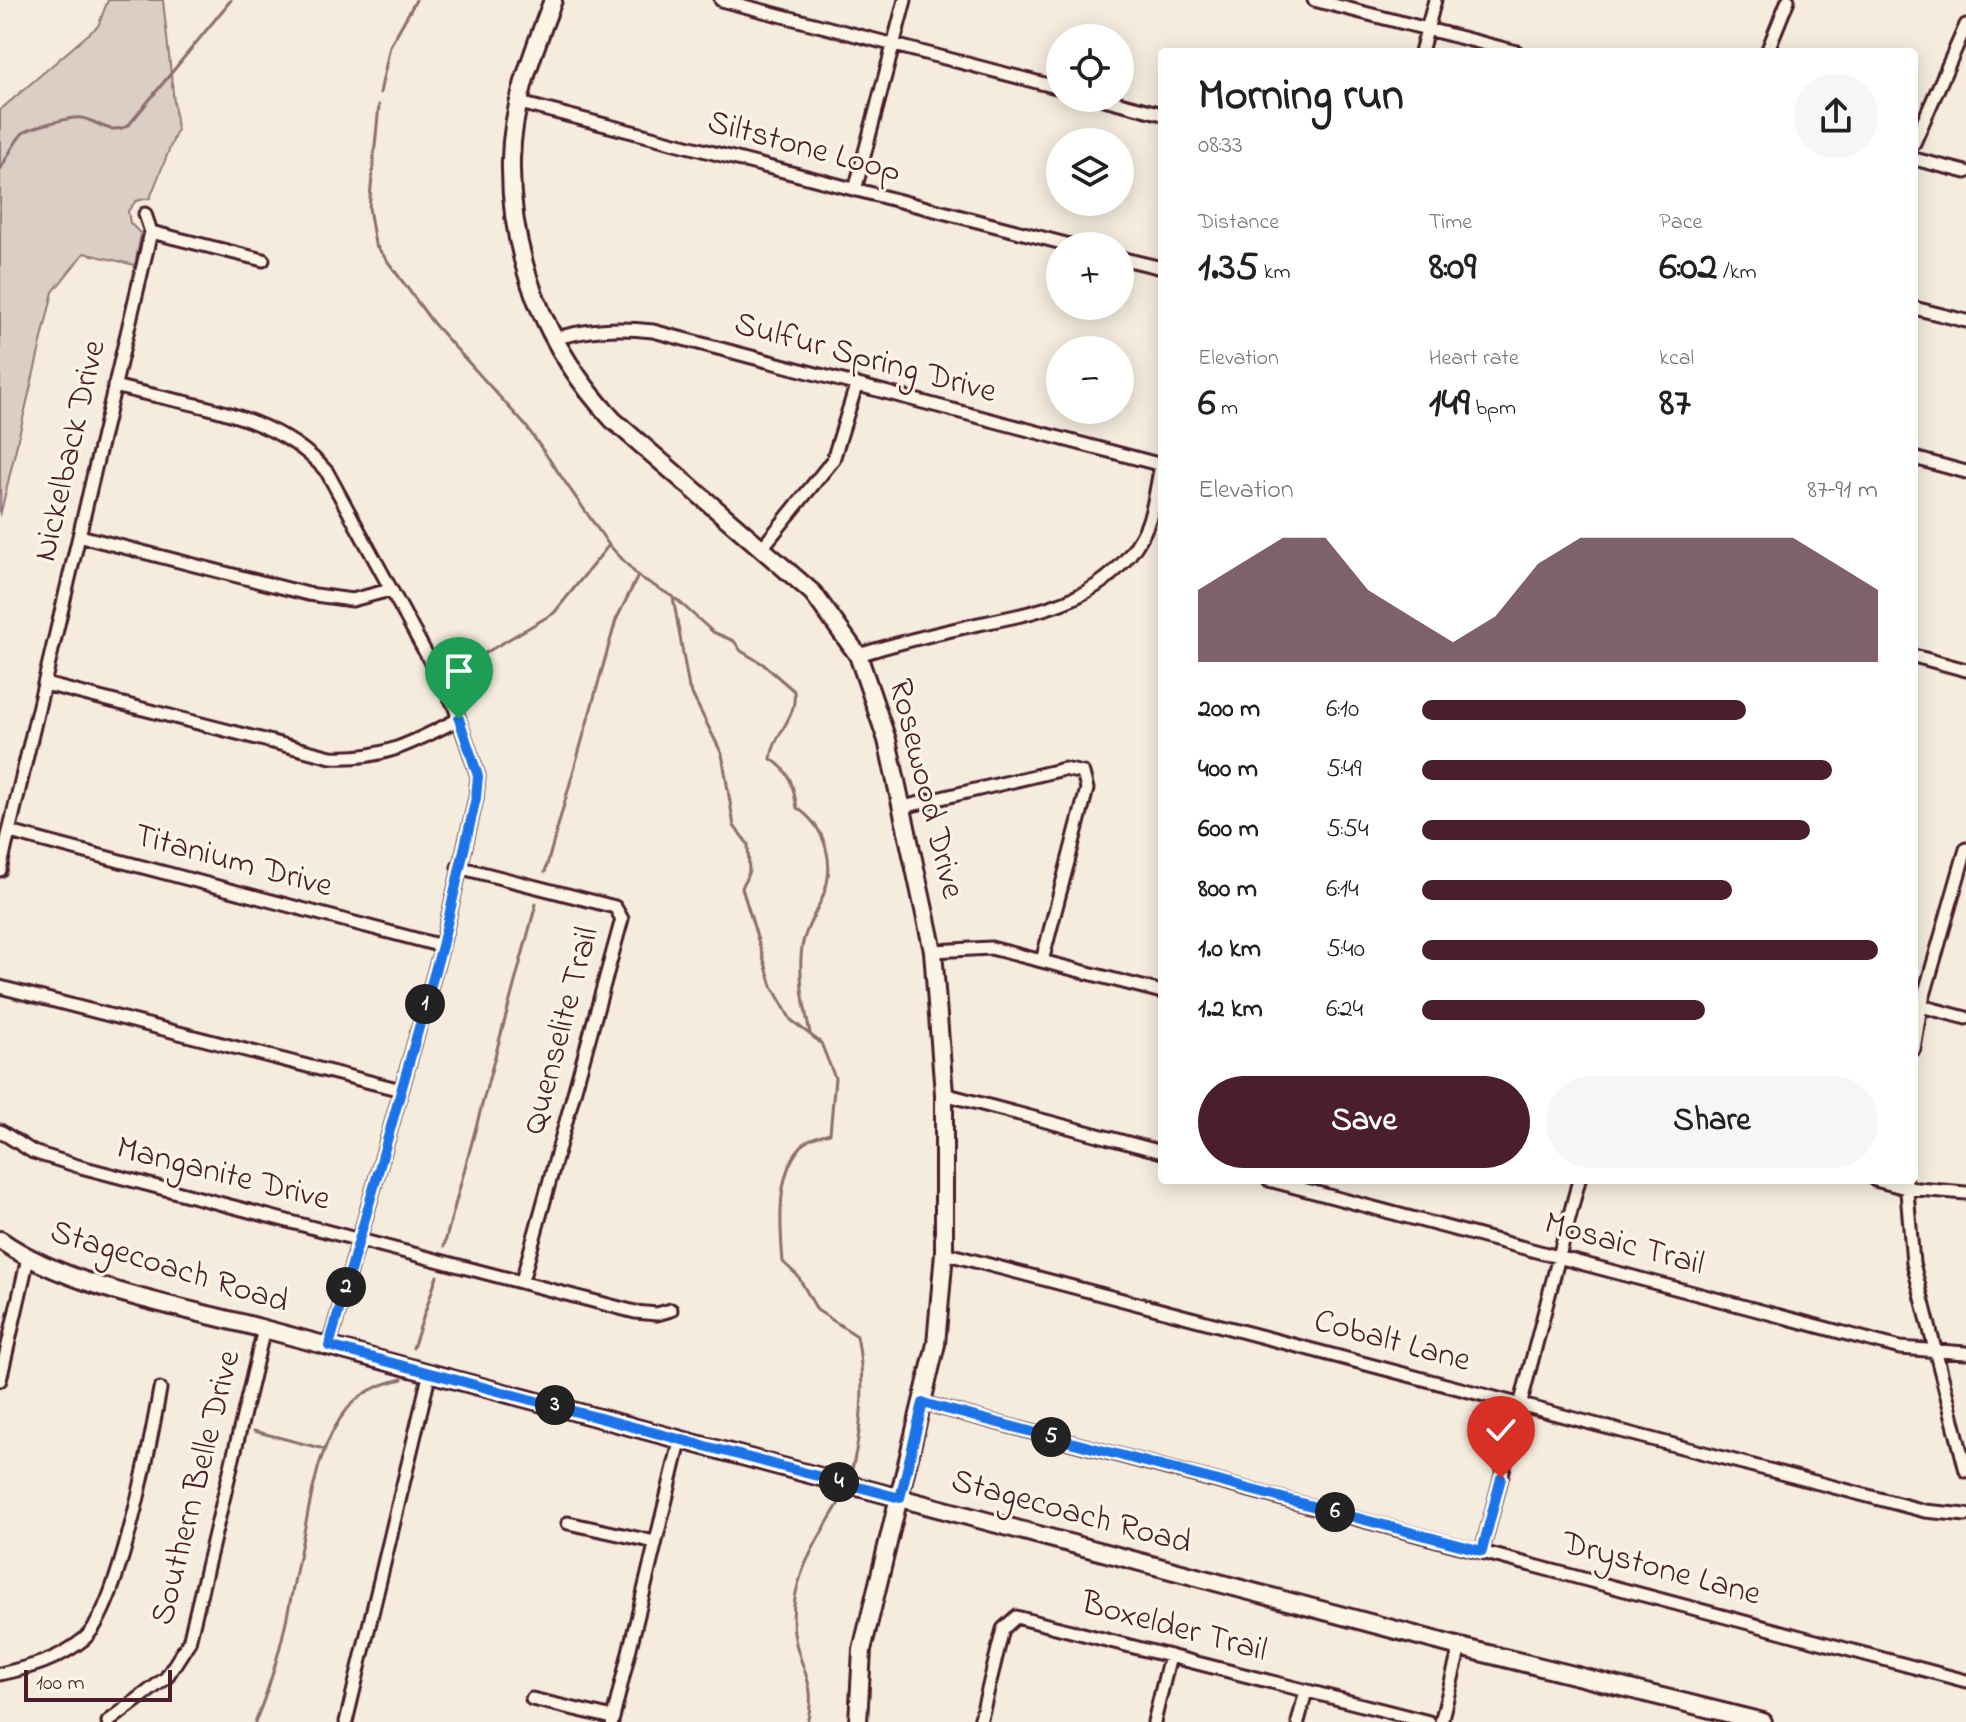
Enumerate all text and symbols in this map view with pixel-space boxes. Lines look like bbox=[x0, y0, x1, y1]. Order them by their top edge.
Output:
map controls bbox=[1046, 24, 1134, 424]
button: locate bbox=[1046, 24, 1134, 112]
text: Morning run bbox=[1198, 65, 1404, 129]
button: share bbox=[1794, 74, 1878, 158]
street label: Siltstone Loop bbox=[702, 98, 906, 198]
text: 08:33 bbox=[1198, 127, 1243, 165]
button: layers bbox=[1046, 128, 1134, 216]
text: Distance bbox=[1198, 207, 1279, 239]
text: Time bbox=[1429, 207, 1472, 239]
text: Pace bbox=[1659, 207, 1702, 239]
button: + bbox=[1046, 232, 1134, 320]
text: 1.35 bbox=[1198, 239, 1258, 298]
text: 8:09 bbox=[1429, 239, 1476, 298]
text: 6:02 bbox=[1659, 239, 1718, 298]
text: km bbox=[1258, 257, 1291, 289]
text: /km bbox=[1718, 257, 1757, 289]
street label: Sulfur Spring Drive bbox=[728, 300, 1002, 418]
street label: Nickelback Drive bbox=[21, 335, 121, 567]
button: − bbox=[1046, 336, 1134, 424]
text: Elevation bbox=[1198, 343, 1279, 375]
text: Heart rate bbox=[1429, 343, 1519, 375]
text: kcal bbox=[1659, 343, 1694, 375]
text: 6 bbox=[1198, 375, 1216, 434]
text: 149 bbox=[1429, 375, 1470, 434]
text: 87 bbox=[1659, 375, 1691, 434]
text: m bbox=[1216, 393, 1238, 425]
text: bpm bbox=[1470, 393, 1516, 425]
text: Elevation bbox=[1198, 472, 1294, 510]
text: 87–91 m bbox=[1807, 472, 1878, 510]
pin bbox=[425, 637, 493, 719]
icon: arrive bbox=[437, 649, 481, 693]
street label: Rosewood Drive bbox=[874, 674, 977, 905]
text: 200 m bbox=[1198, 691, 1260, 729]
text: 6:10 bbox=[1326, 691, 1359, 729]
text: 400 m bbox=[1198, 751, 1258, 789]
text: 5:49 bbox=[1326, 751, 1362, 789]
text: 600 m bbox=[1198, 811, 1259, 849]
text: 5:54 bbox=[1326, 811, 1369, 849]
street label: Titanium Drive bbox=[128, 812, 338, 913]
text: 800 m bbox=[1198, 871, 1257, 909]
text: 6:14 bbox=[1326, 871, 1359, 909]
street label: Quenselite Trail bbox=[510, 922, 614, 1140]
text: 1.0 km bbox=[1198, 931, 1261, 969]
text: 5:40 bbox=[1326, 931, 1365, 969]
pin: 1 bbox=[405, 984, 445, 1024]
text: 1 bbox=[422, 988, 429, 1020]
text: 1.2 km bbox=[1198, 991, 1263, 1029]
text: 6:24 bbox=[1326, 991, 1363, 1029]
button: Save bbox=[1198, 1076, 1530, 1168]
button: Share bbox=[1546, 1076, 1878, 1168]
street label: Manganite Drive bbox=[111, 1124, 336, 1226]
street label: Mosaic Trail bbox=[1538, 1200, 1710, 1290]
street label: Stagecoach Road bbox=[44, 1208, 294, 1328]
pin: 2 bbox=[326, 1267, 366, 1307]
text: 2 bbox=[341, 1271, 351, 1303]
street label: Cobalt Lane bbox=[1308, 1297, 1477, 1387]
street label: Southern Belle Drive bbox=[139, 1345, 256, 1631]
pin: 3 bbox=[535, 1385, 575, 1425]
text: 3 bbox=[550, 1389, 560, 1421]
pin bbox=[1467, 1396, 1535, 1478]
icon: check bbox=[1479, 1408, 1523, 1452]
pin: 5 bbox=[1031, 1417, 1071, 1457]
text: 5 bbox=[1045, 1421, 1057, 1453]
street label: Stagecoach Road bbox=[945, 1457, 1197, 1569]
pin: 4 bbox=[819, 1462, 859, 1502]
text: 4 bbox=[834, 1466, 844, 1498]
pin: 6 bbox=[1315, 1492, 1355, 1532]
text: 6 bbox=[1330, 1496, 1340, 1528]
street label: Drystone Lane bbox=[1555, 1519, 1767, 1621]
street label: Boxelder Trail bbox=[1075, 1579, 1272, 1677]
scale bar bbox=[24, 1666, 172, 1702]
text: 100 m bbox=[36, 1668, 85, 1700]

